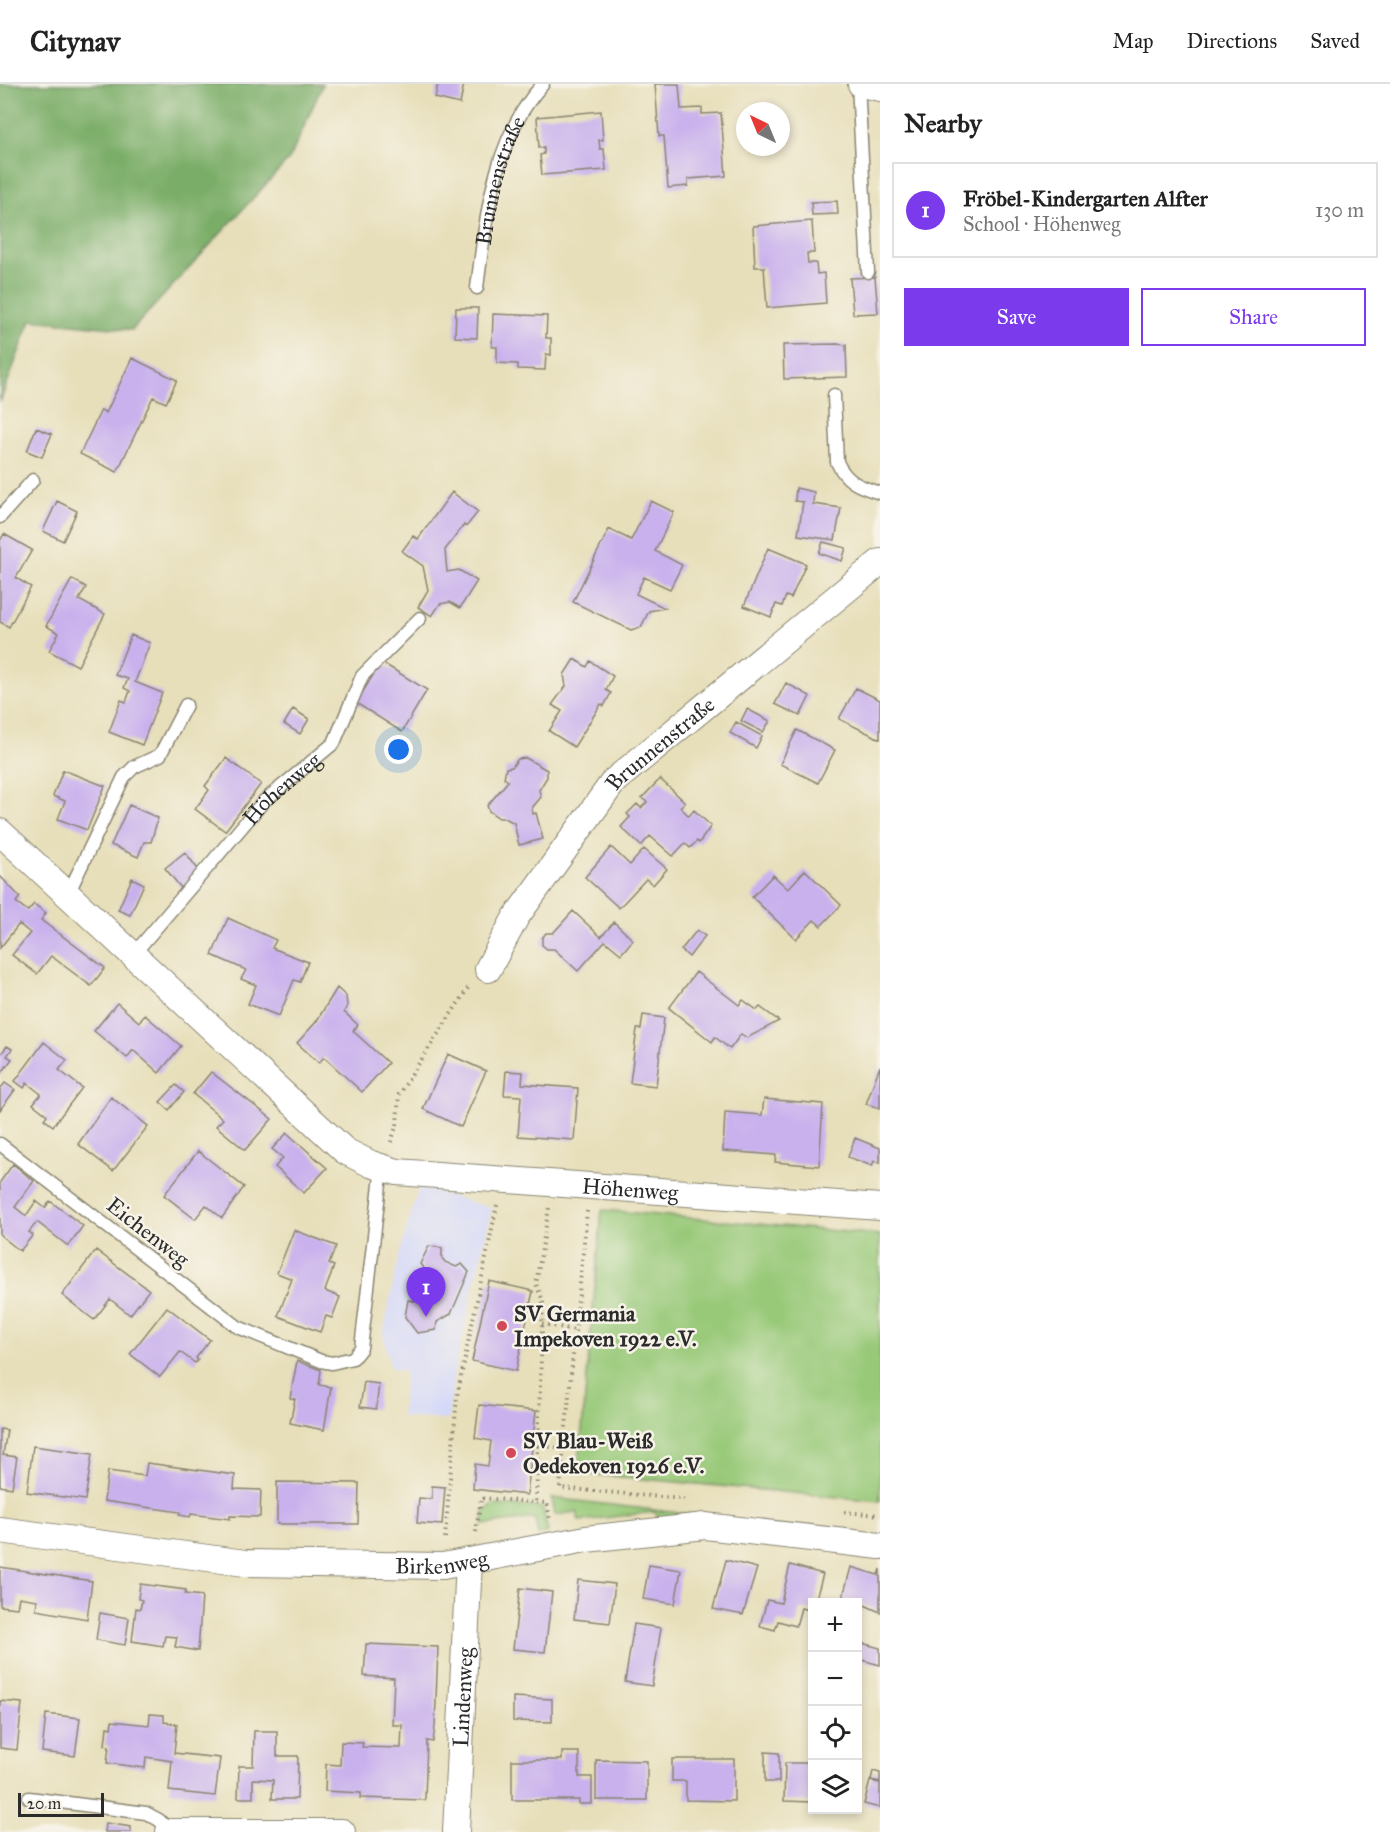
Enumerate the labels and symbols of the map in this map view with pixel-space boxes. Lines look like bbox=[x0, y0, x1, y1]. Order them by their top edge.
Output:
north arrow bbox=[736, 102, 790, 156]
street label: Brunnenstraße bbox=[469, 111, 531, 247]
street label: Brunnenstraße bbox=[599, 690, 720, 795]
your location bbox=[384, 735, 413, 764]
street label: Höhenweg bbox=[236, 746, 327, 830]
street label: Höhenweg bbox=[581, 1172, 680, 1206]
street label: Eichenweg bbox=[101, 1191, 195, 1273]
pin: 1 bbox=[406, 1268, 446, 1317]
place label: SV Germania Impekoven 1922 e.V. bbox=[514, 1300, 697, 1352]
marker: SV Germania Impekoven 1922 e.V. bbox=[495, 1319, 509, 1333]
place label: SV Blau-Weiß Oedekoven 1926 e.V. bbox=[523, 1427, 704, 1479]
marker: SV Blau-Weiß Oedekoven 1926 e.V. bbox=[504, 1446, 518, 1460]
street label: Birkenweg bbox=[395, 1544, 491, 1579]
street label: Lindenweg bbox=[447, 1646, 478, 1748]
scale bar bbox=[18, 1790, 104, 1818]

